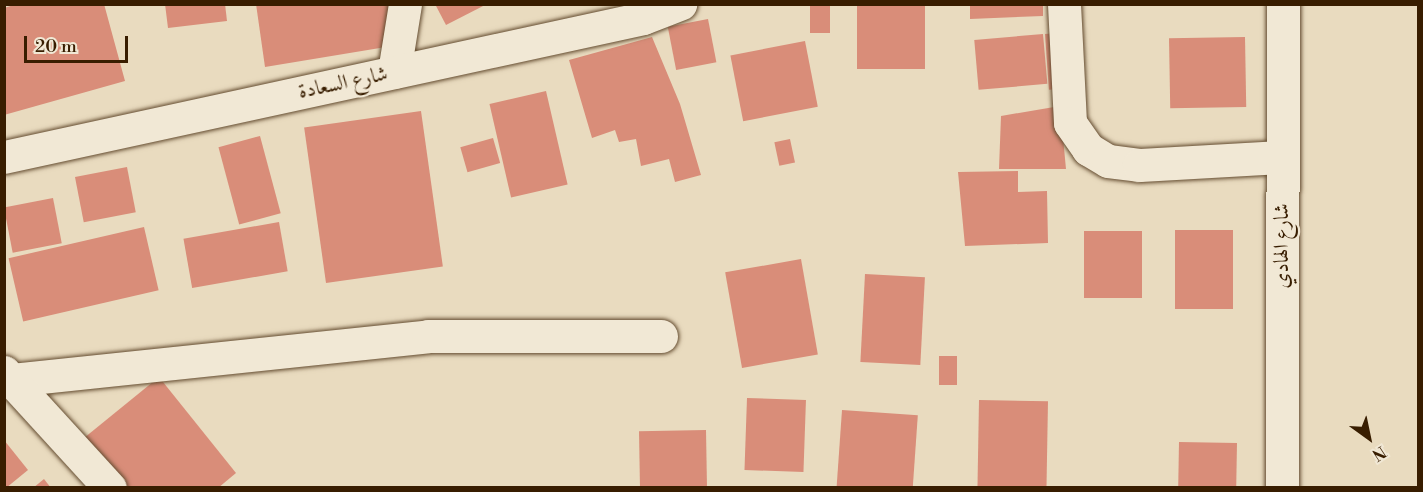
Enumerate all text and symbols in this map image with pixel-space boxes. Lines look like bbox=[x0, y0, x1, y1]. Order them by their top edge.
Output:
scale bar bbox=[27, 24, 130, 62]
text: 20 m bbox=[35, 35, 77, 58]
street label: شارع السعادة bbox=[296, 61, 390, 105]
street label: شارع الهادي bbox=[1269, 203, 1295, 289]
north arrow bbox=[1339, 408, 1399, 468]
text: N bbox=[1368, 441, 1390, 465]

